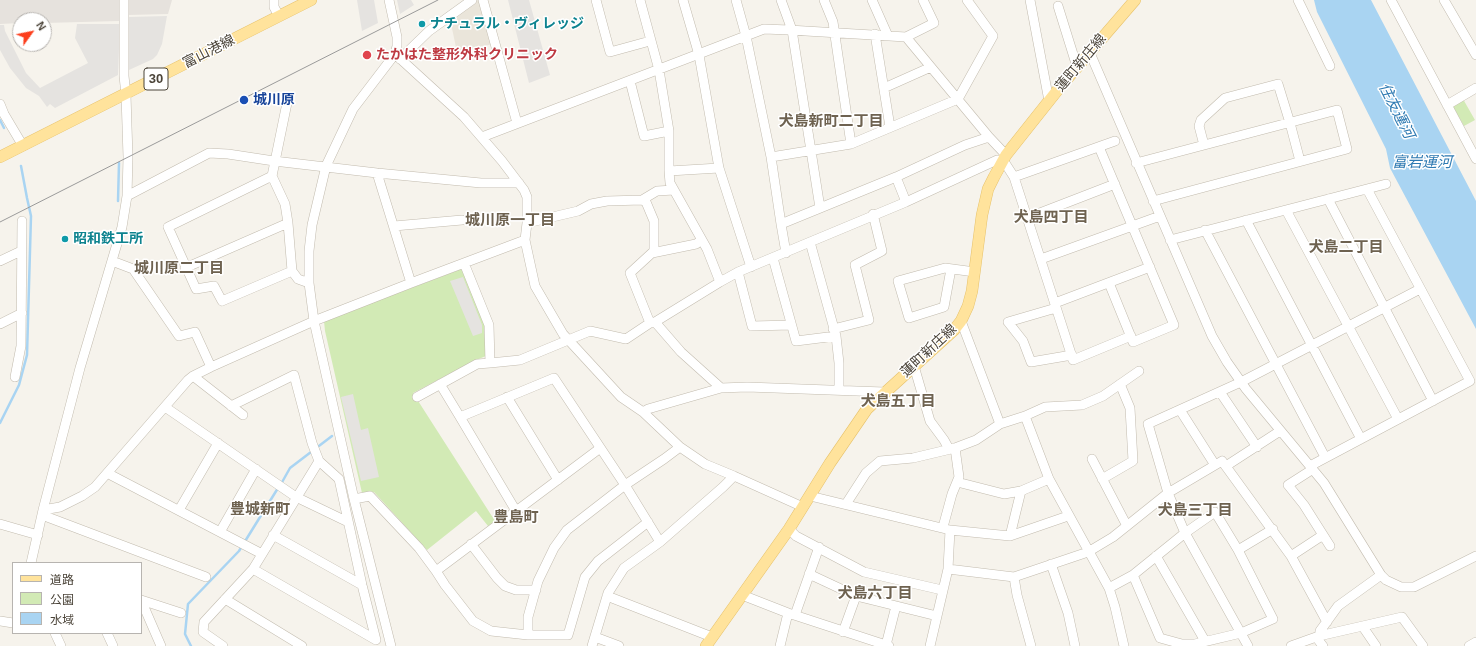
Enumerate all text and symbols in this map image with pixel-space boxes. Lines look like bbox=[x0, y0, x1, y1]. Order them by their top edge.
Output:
north arrow bbox=[12, 12, 52, 52]
place label: ナチュラル・ヴィレッジ bbox=[430, 16, 584, 32]
text: N bbox=[34, 19, 48, 33]
marker: ナチュラル・ヴィレッジ bbox=[417, 19, 427, 29]
street label: 蓮町新庄線 bbox=[1052, 31, 1110, 95]
street label: 富山港線 bbox=[180, 32, 238, 72]
place label: たかはた整形外科クリニック bbox=[376, 47, 558, 63]
marker: たかはた整形外科クリニック bbox=[361, 49, 373, 61]
road number: 30 bbox=[144, 68, 168, 90]
water label: 住友運河 bbox=[1374, 80, 1418, 142]
place label: 城川原 bbox=[253, 92, 295, 108]
marker: 城川原 bbox=[238, 94, 250, 106]
district label: 犬島新町二丁目 bbox=[779, 113, 883, 131]
water label: 富岩運河 bbox=[1392, 154, 1452, 172]
district label: 犬島四丁目 bbox=[1014, 209, 1088, 227]
district label: 城川原一丁目 bbox=[465, 212, 555, 230]
place label: 昭和鉄工所 bbox=[73, 231, 143, 247]
marker: 昭和鉄工所 bbox=[60, 234, 70, 244]
district label: 犬島二丁目 bbox=[1309, 239, 1383, 257]
district label: 城川原二丁目 bbox=[134, 260, 224, 278]
street label: 蓮町新庄線 bbox=[898, 321, 960, 381]
district label: 犬島五丁目 bbox=[861, 393, 935, 411]
district label: 豊城新町 bbox=[230, 501, 290, 519]
district label: 犬島三丁目 bbox=[1158, 502, 1232, 520]
district label: 豊島町 bbox=[494, 509, 538, 527]
legend bbox=[12, 562, 142, 634]
text: 道路 bbox=[50, 573, 74, 587]
district label: 犬島六丁目 bbox=[838, 585, 912, 603]
text: 公園 bbox=[50, 593, 74, 607]
text: 水域 bbox=[50, 613, 74, 627]

